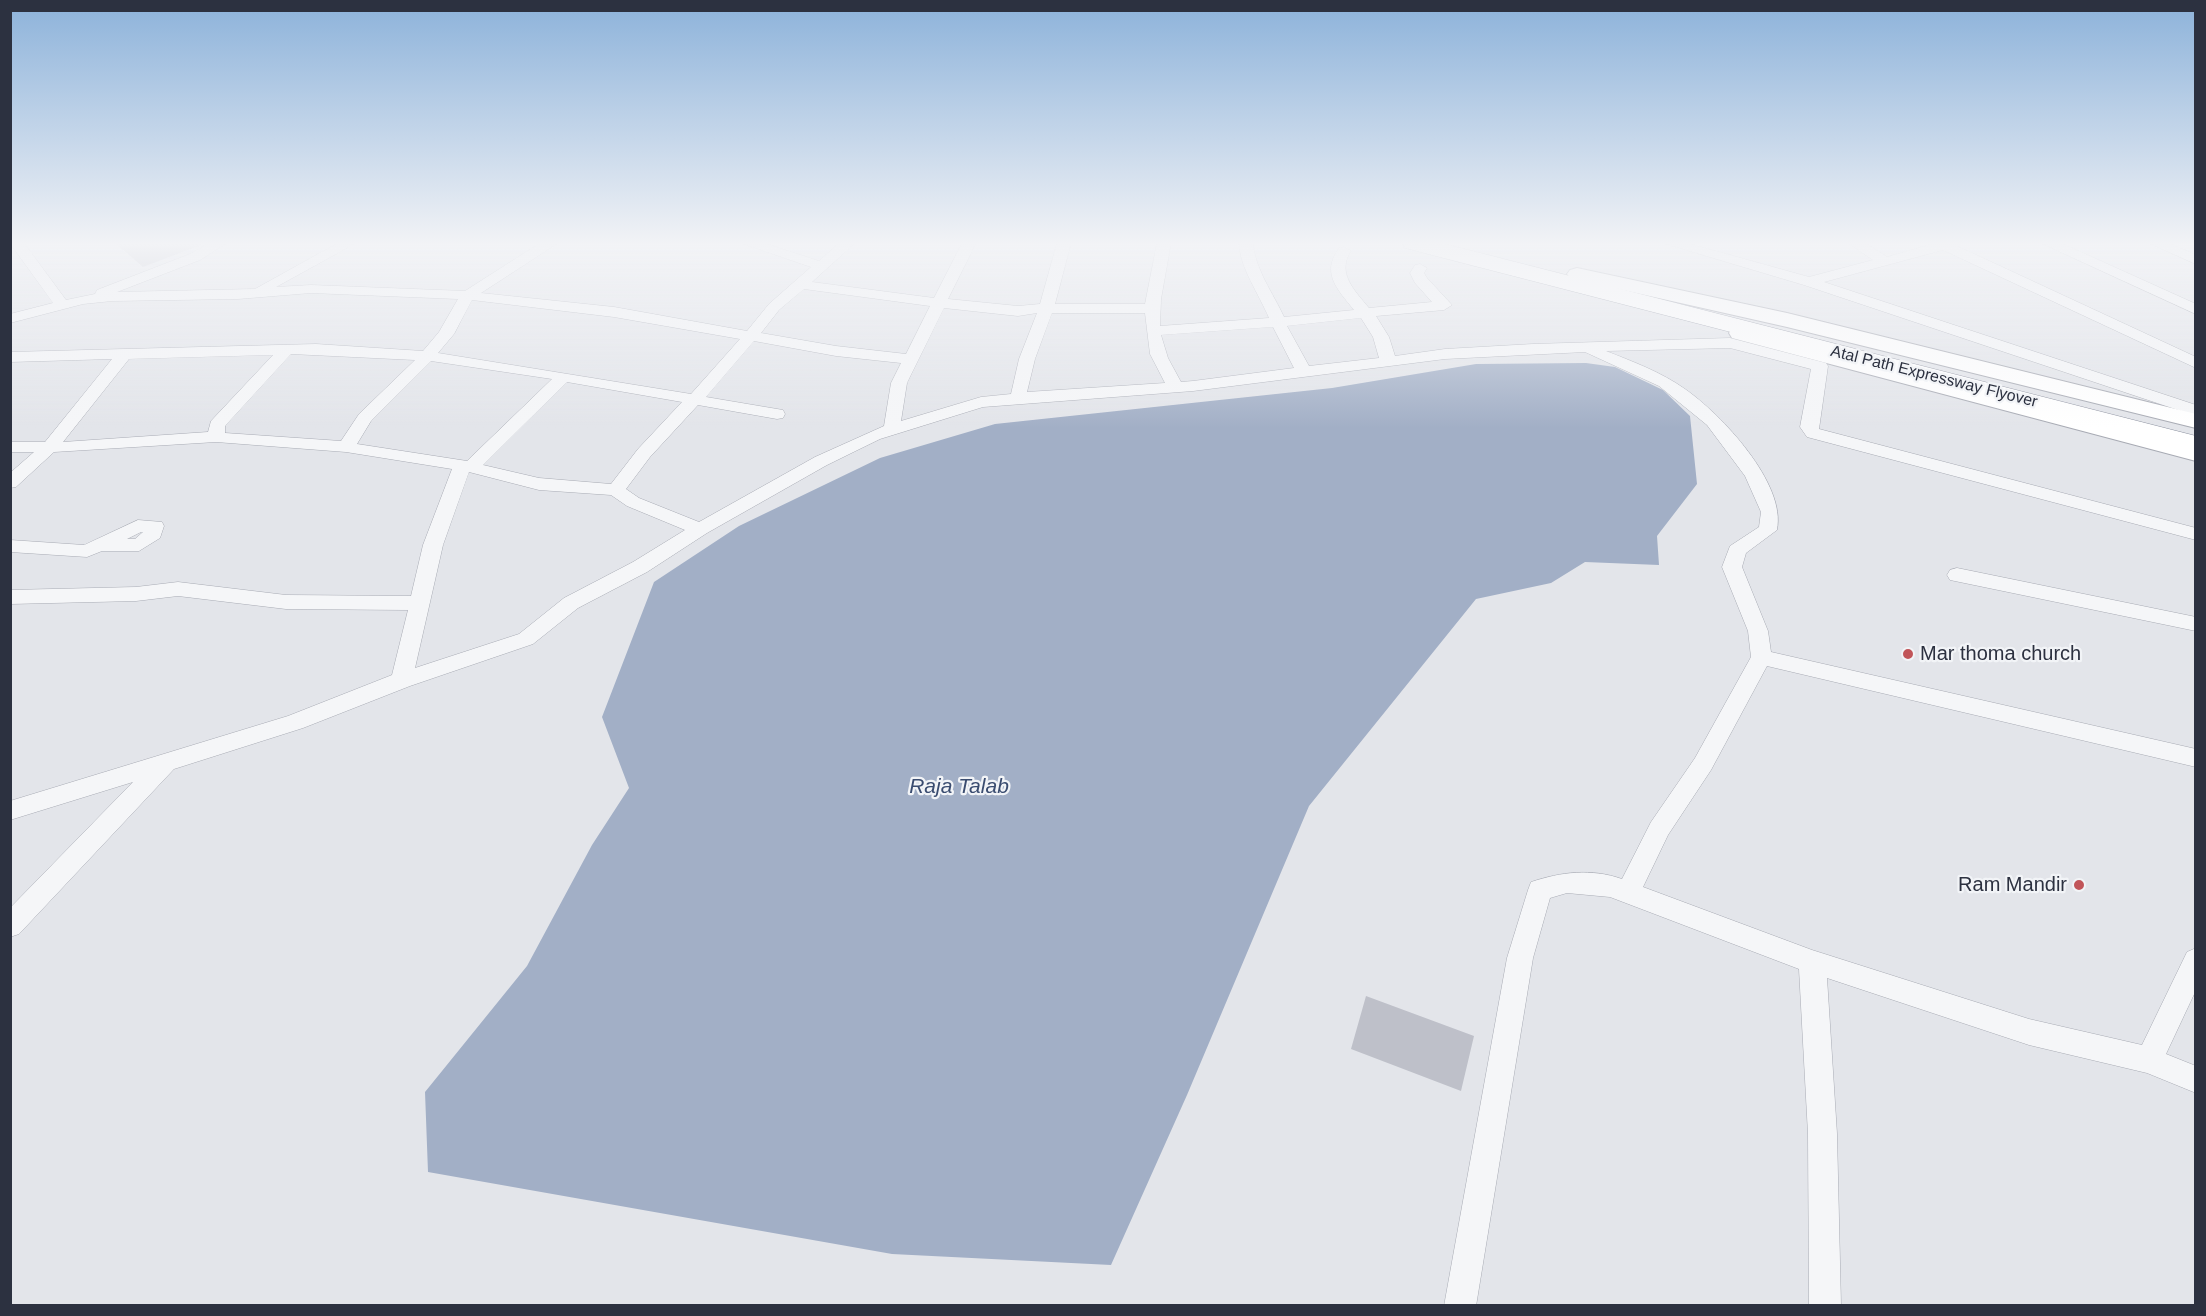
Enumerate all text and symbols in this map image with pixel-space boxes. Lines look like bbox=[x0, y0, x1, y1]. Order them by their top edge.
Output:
street label: Atal Path Expressway Flyover bbox=[1829, 342, 2039, 412]
place label: Mar thoma church bbox=[1920, 642, 2081, 666]
marker: Mar thoma church bbox=[1901, 647, 1915, 661]
water label: Raja Talab bbox=[909, 774, 1009, 800]
place label: Ram Mandir bbox=[1958, 873, 2067, 897]
marker: Ram Mandir bbox=[2072, 878, 2086, 892]

